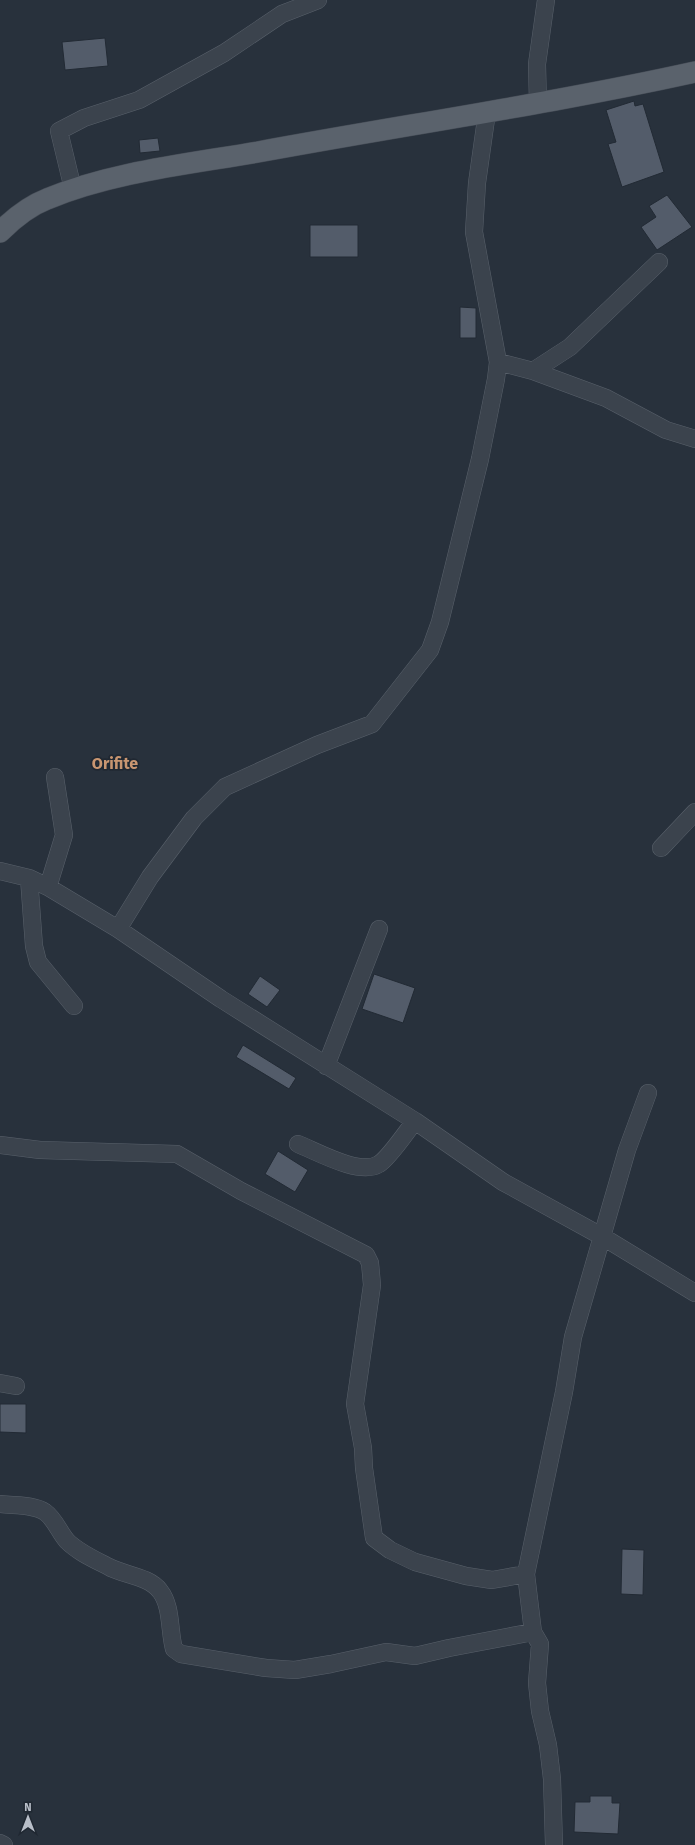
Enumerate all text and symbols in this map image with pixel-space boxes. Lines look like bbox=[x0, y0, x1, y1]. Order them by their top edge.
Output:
district label: Orifite bbox=[92, 754, 138, 773]
north arrow bbox=[8, 1797, 48, 1837]
text: N bbox=[24, 1801, 32, 1814]

